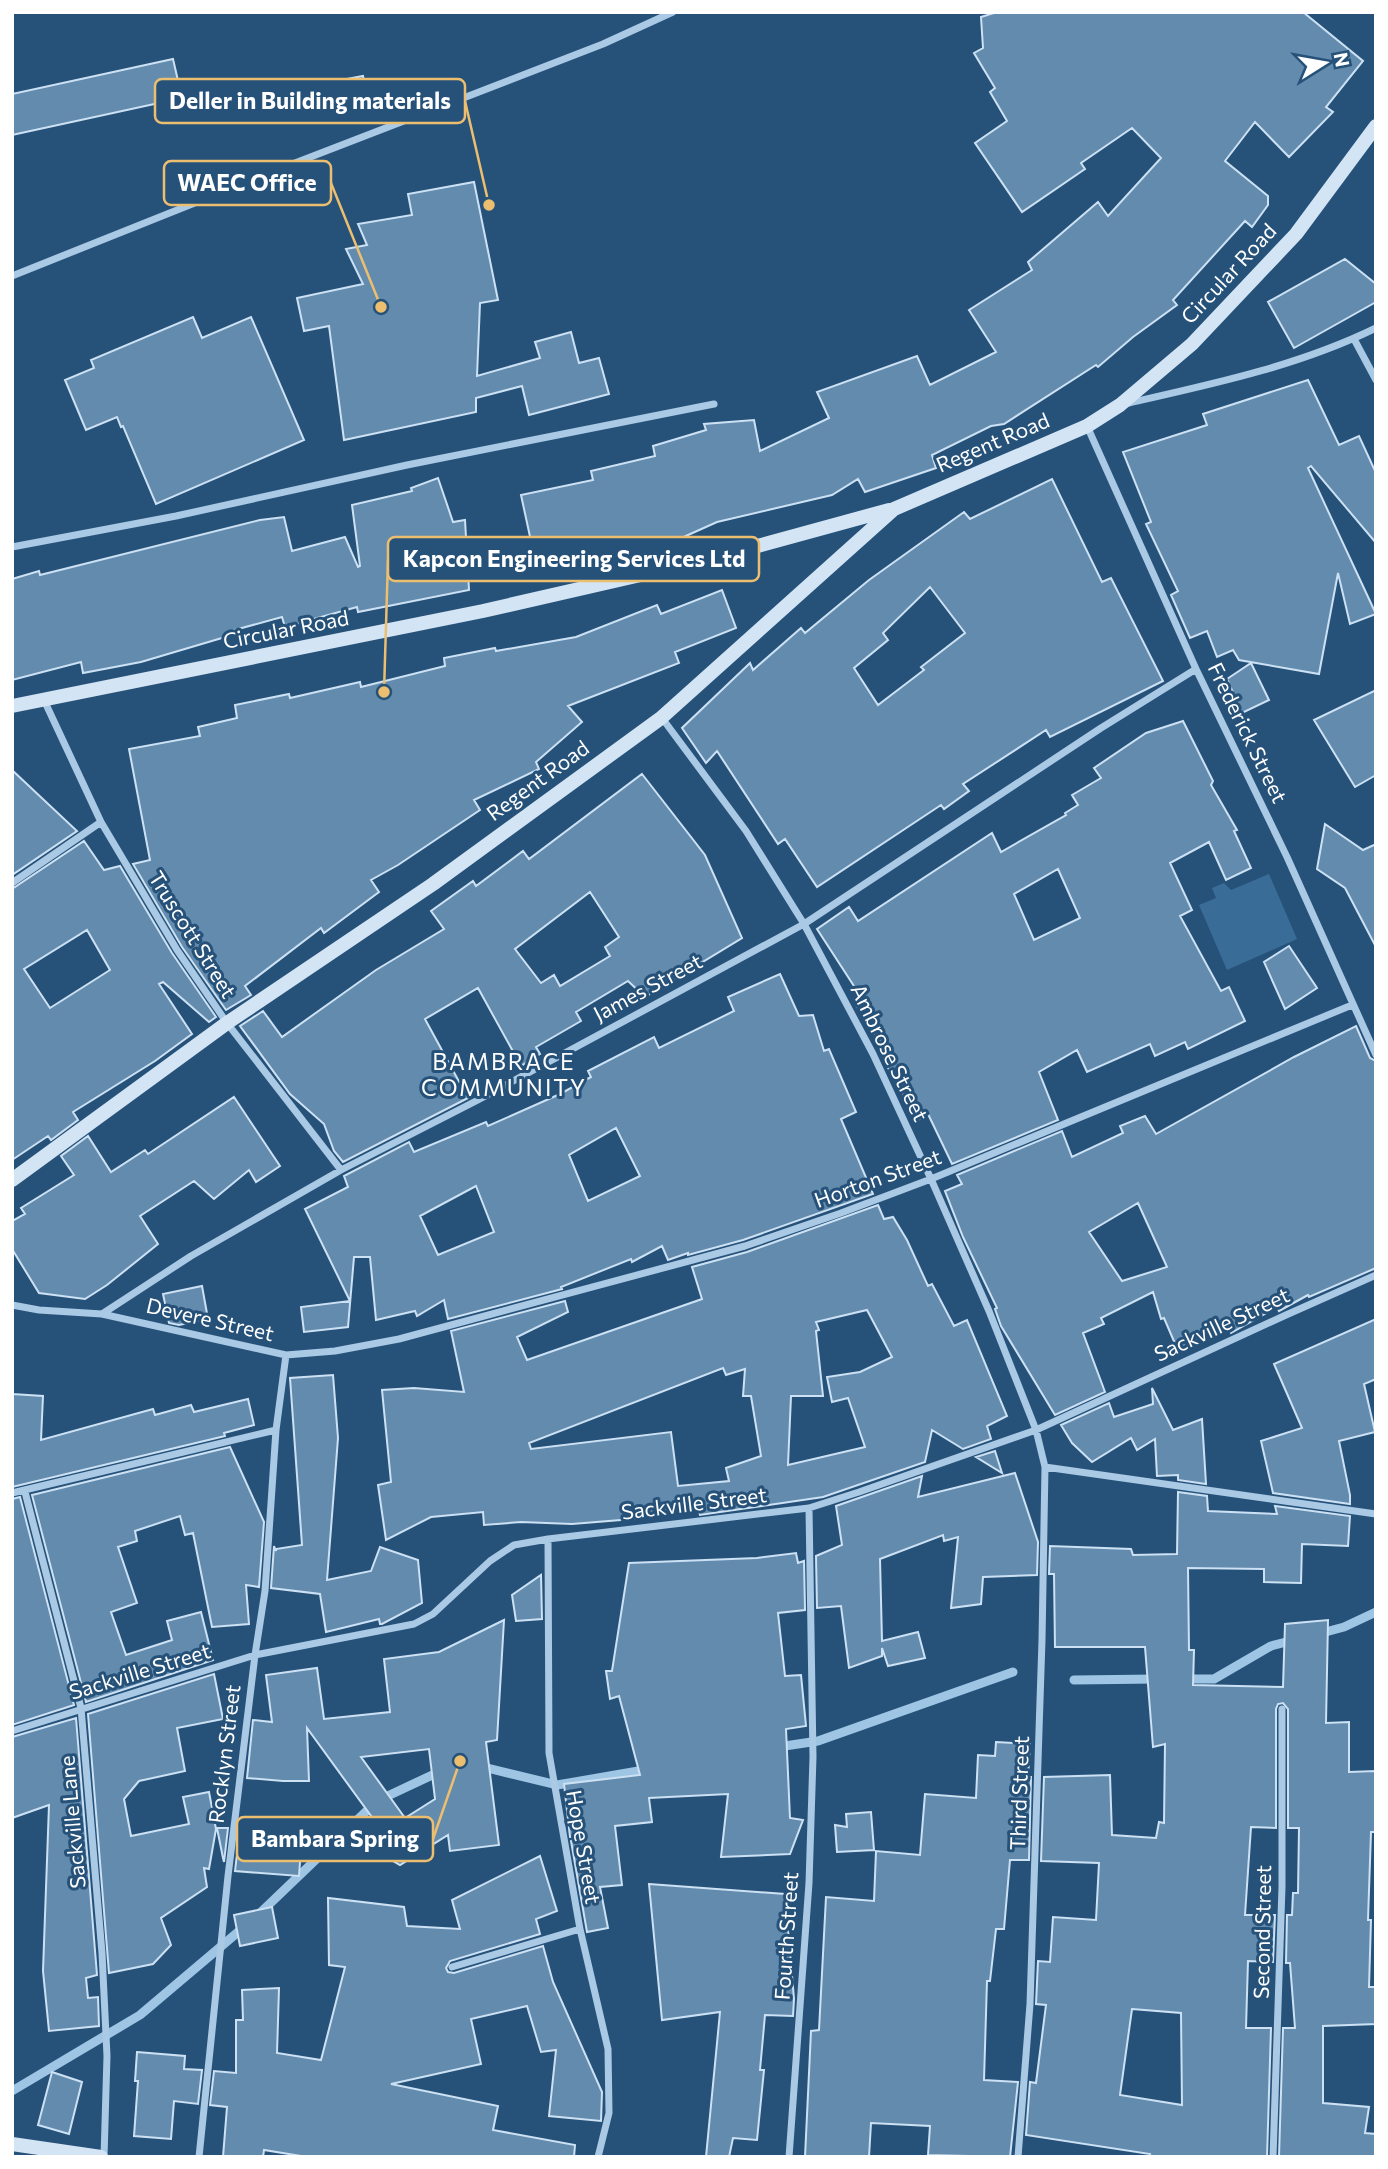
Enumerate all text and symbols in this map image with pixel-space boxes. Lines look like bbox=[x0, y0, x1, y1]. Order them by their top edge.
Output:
north arrow bbox=[1290, 28, 1360, 98]
text: N bbox=[1330, 50, 1355, 69]
callout: Deller in Building materials bbox=[155, 79, 465, 123]
text: Deller in Building materials bbox=[169, 86, 451, 114]
callout: WAEC Office bbox=[164, 161, 331, 205]
text: WAEC Office bbox=[177, 168, 317, 196]
street label: Circular Road bbox=[1175, 218, 1281, 328]
street label: Regent Road bbox=[932, 407, 1053, 477]
callout: Kapcon Engineering Services Ltd bbox=[388, 537, 759, 581]
text: Kapcon Engineering Services Ltd bbox=[403, 544, 745, 572]
street label: Circular Road bbox=[221, 604, 351, 653]
street label: Frederick Street bbox=[1204, 658, 1293, 807]
street label: Regent Road bbox=[481, 734, 593, 825]
street label: Truscott Street bbox=[144, 866, 242, 1002]
street label: James Street bbox=[589, 948, 706, 1026]
street label: Ambrose Street bbox=[846, 980, 934, 1125]
district label: BAMBRACE COMMUNITY bbox=[421, 1047, 587, 1101]
street label: Horton Street bbox=[811, 1143, 944, 1212]
street label: Sackville Street bbox=[1150, 1281, 1293, 1366]
street label: Devere Street bbox=[144, 1292, 277, 1345]
street label: Sackville Street bbox=[620, 1481, 768, 1524]
street label: Sackville Street bbox=[66, 1637, 213, 1704]
street label: Rocklyn Street bbox=[203, 1683, 244, 1824]
street label: Third Street bbox=[1004, 1735, 1033, 1851]
street label: Sackville Lane bbox=[53, 1755, 90, 1890]
street label: Hope Street bbox=[562, 1788, 607, 1906]
callout: Bambara Spring bbox=[237, 1817, 433, 1861]
text: Bambara Spring bbox=[251, 1824, 419, 1852]
street label: Second Street bbox=[1248, 1865, 1275, 1999]
street label: Fourth Street bbox=[769, 1871, 802, 2001]

